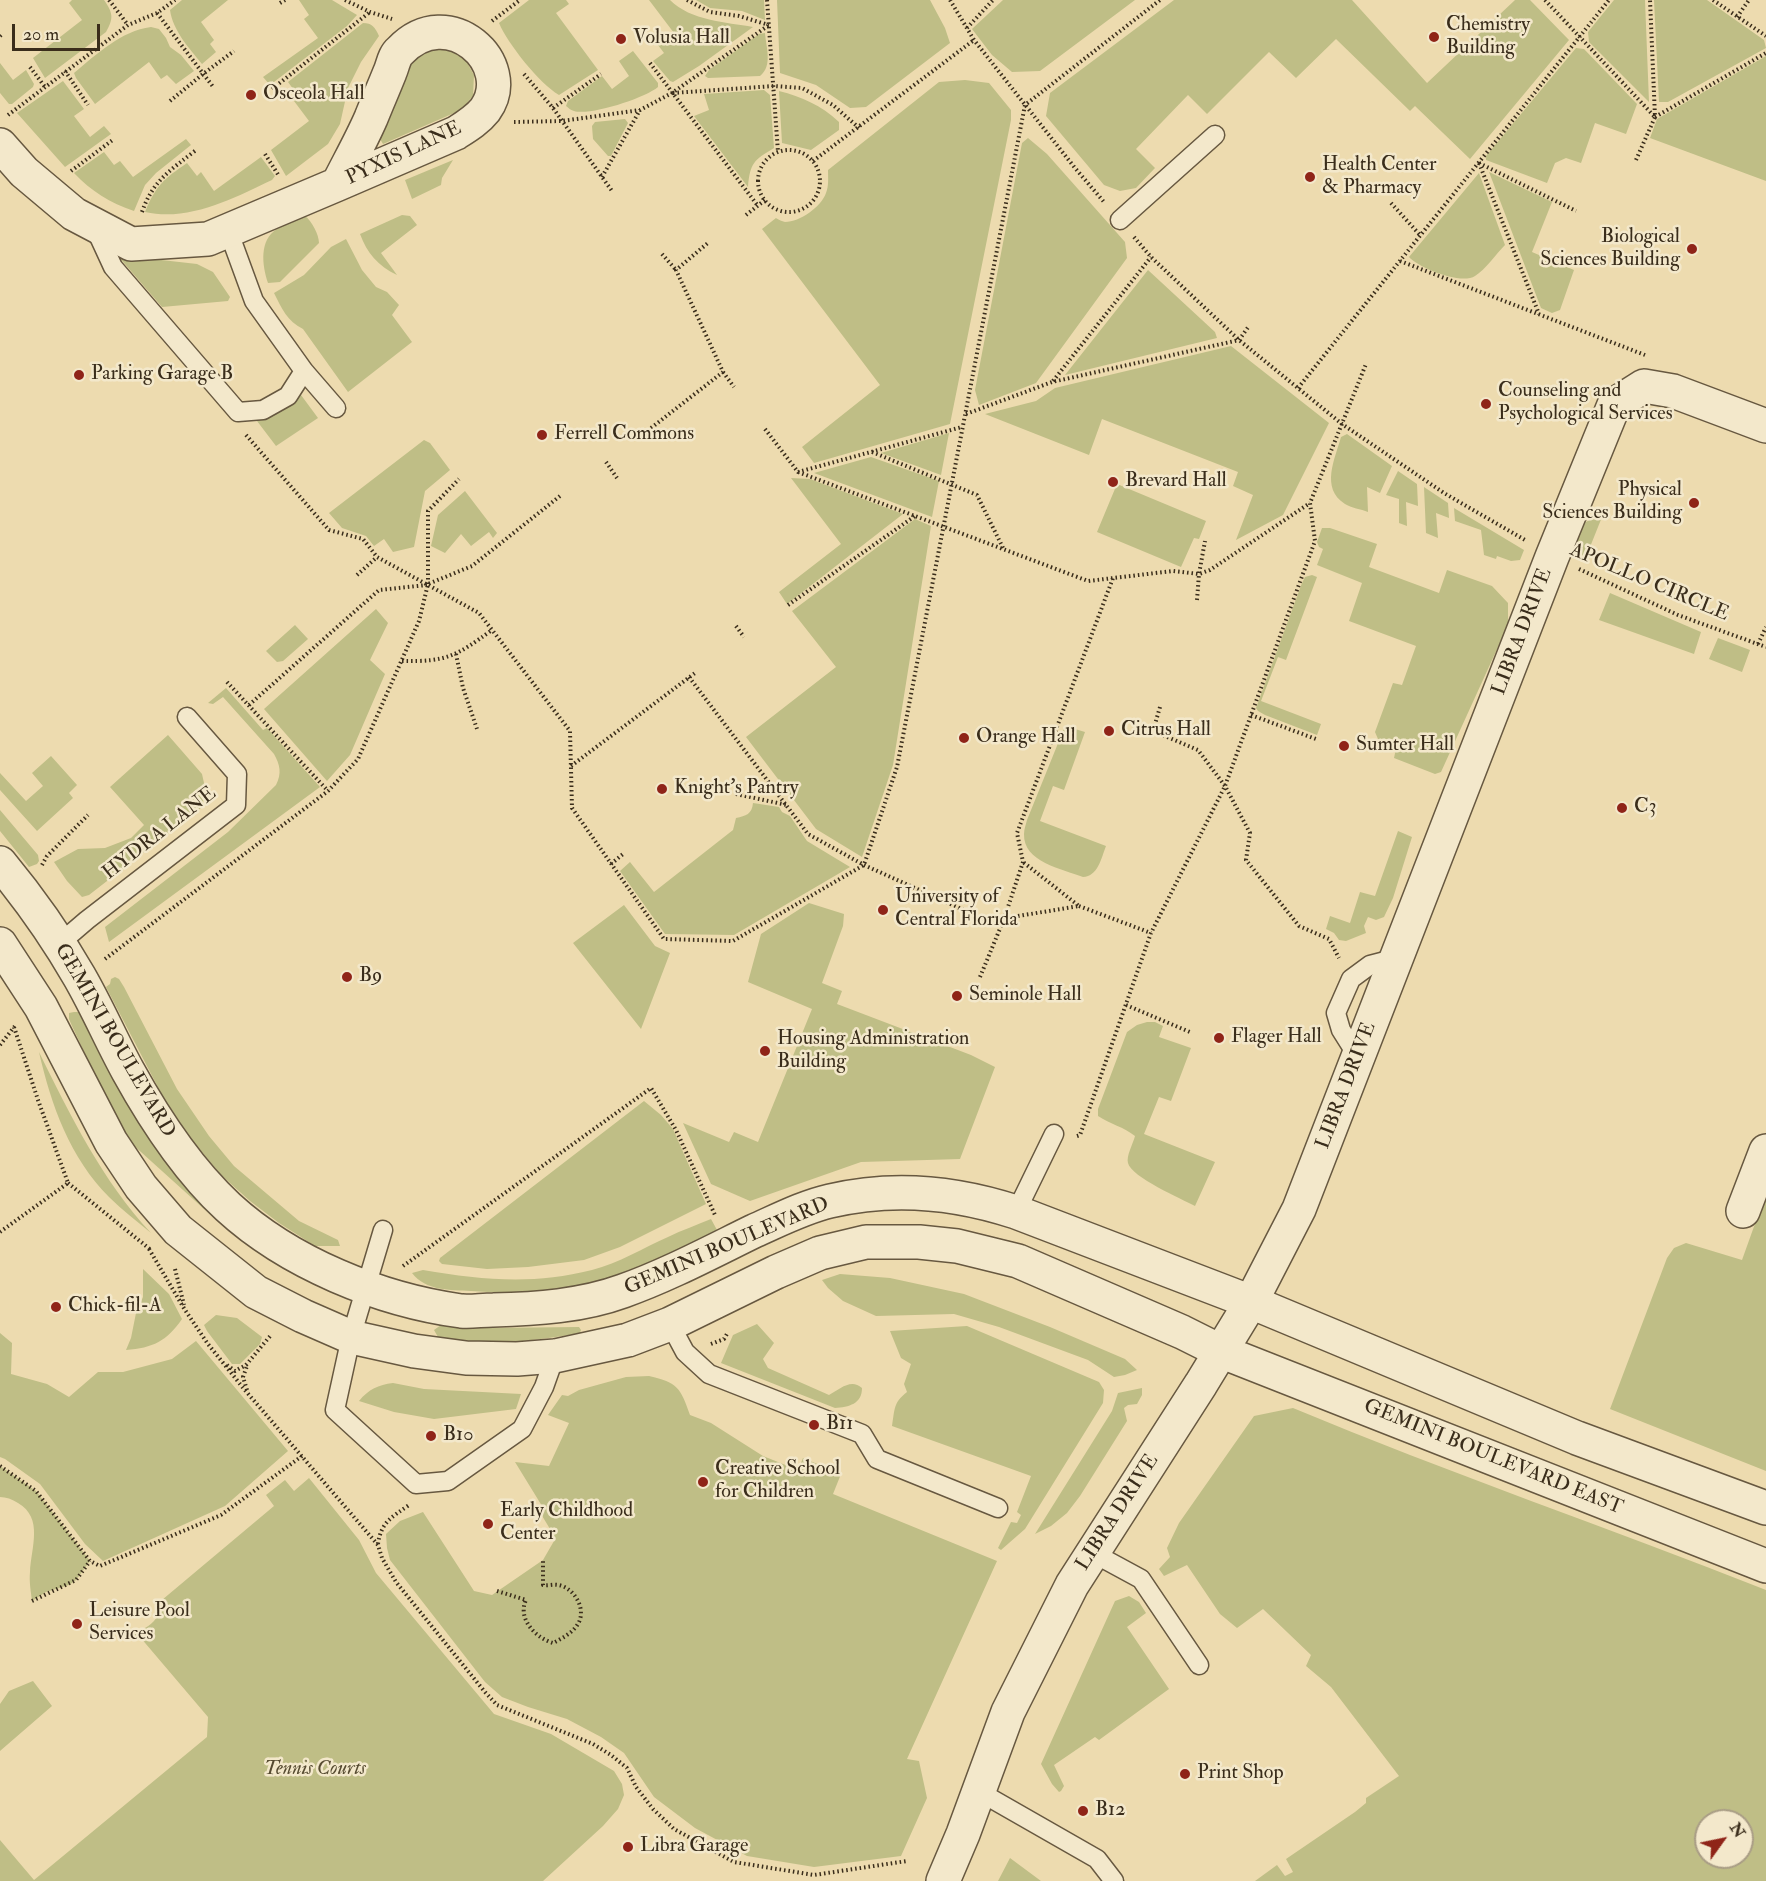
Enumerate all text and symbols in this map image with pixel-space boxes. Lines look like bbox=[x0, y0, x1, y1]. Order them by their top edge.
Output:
scale bar bbox=[15, 12, 104, 50]
place label: Chemistry Building bbox=[1446, 14, 1530, 61]
text: 20 m bbox=[23, 23, 59, 46]
place label: Volusia Hall bbox=[633, 27, 730, 51]
marker: Chemistry Building bbox=[1427, 30, 1441, 44]
marker: Volusia Hall bbox=[614, 32, 628, 46]
place label: Osceola Hall bbox=[263, 83, 365, 107]
marker: Osceola Hall bbox=[244, 88, 258, 102]
street label: PYXIS LANE bbox=[343, 117, 465, 191]
place label: Health Center & Pharmacy bbox=[1322, 154, 1436, 201]
marker: Health Center & Pharmacy bbox=[1303, 170, 1317, 184]
place label: Biological Sciences Building bbox=[1540, 226, 1680, 273]
marker: Biological Sciences Building bbox=[1685, 242, 1699, 256]
place label: Parking Garage B bbox=[91, 363, 233, 387]
marker: Parking Garage B bbox=[72, 368, 86, 382]
place label: Counseling and Psychological Services bbox=[1498, 380, 1673, 427]
marker: Counseling and Psychological Services bbox=[1479, 397, 1493, 411]
place label: Ferrell Commons bbox=[554, 423, 694, 447]
marker: Ferrell Commons bbox=[535, 428, 549, 442]
place label: Brevard Hall bbox=[1125, 470, 1227, 494]
marker: Brevard Hall bbox=[1106, 475, 1120, 489]
place label: Physical Sciences Building bbox=[1542, 479, 1682, 526]
marker: Physical Sciences Building bbox=[1687, 496, 1701, 510]
street label: APOLLO CIRCLE bbox=[1566, 539, 1732, 627]
street label: LIBRA DRIVE bbox=[1488, 565, 1558, 699]
place label: Citrus Hall bbox=[1121, 719, 1211, 743]
marker: Citrus Hall bbox=[1102, 724, 1116, 738]
place label: Orange Hall bbox=[976, 726, 1076, 750]
marker: Orange Hall bbox=[957, 731, 971, 745]
place label: Sumter Hall bbox=[1356, 734, 1454, 758]
marker: Sumter Hall bbox=[1337, 739, 1351, 753]
place label: Knight's Pantry bbox=[674, 777, 799, 801]
street label: HYDRA LANE bbox=[98, 782, 222, 886]
marker: Knight's Pantry bbox=[655, 782, 669, 796]
place label: C3 bbox=[1634, 796, 1656, 820]
marker: C3 bbox=[1615, 801, 1629, 815]
place label: University of Central Florida bbox=[895, 886, 1018, 933]
marker: University of Central Florida bbox=[876, 903, 890, 917]
street label: GEMINI BOULEVARD bbox=[49, 940, 179, 1142]
place label: B9 bbox=[359, 965, 382, 989]
marker: B9 bbox=[340, 970, 354, 984]
place label: Seminole Hall bbox=[969, 984, 1082, 1008]
marker: Seminole Hall bbox=[950, 989, 964, 1003]
street label: LIBRA DRIVE bbox=[1312, 1019, 1382, 1153]
place label: Flager Hall bbox=[1231, 1026, 1322, 1050]
place label: Housing Administration Building bbox=[777, 1028, 969, 1075]
marker: Flager Hall bbox=[1212, 1031, 1226, 1045]
marker: Housing Administration Building bbox=[758, 1044, 772, 1058]
street label: GEMINI BOULEVARD bbox=[621, 1193, 833, 1301]
place label: Chick-fil-A bbox=[68, 1295, 162, 1319]
marker: Chick-fil-A bbox=[49, 1300, 63, 1314]
street label: GEMINI BOULEVARD EAST bbox=[1360, 1395, 1626, 1521]
place label: B11 bbox=[826, 1413, 853, 1437]
marker: B11 bbox=[807, 1418, 821, 1432]
place label: B10 bbox=[443, 1424, 473, 1448]
marker: B10 bbox=[424, 1429, 438, 1443]
street label: LIBRA DRIVE bbox=[1072, 1450, 1164, 1576]
place label: Creative School for Children bbox=[715, 1458, 840, 1505]
marker: Creative School for Children bbox=[696, 1475, 710, 1489]
place label: Early Childhood Center bbox=[500, 1500, 633, 1547]
marker: Early Childhood Center bbox=[481, 1517, 495, 1531]
place label: Leisure Pool Services bbox=[89, 1600, 190, 1647]
marker: Leisure Pool Services bbox=[70, 1617, 84, 1631]
park label: Tennis Courts bbox=[264, 1758, 366, 1782]
place label: Print Shop bbox=[1197, 1762, 1284, 1786]
marker: Print Shop bbox=[1178, 1767, 1192, 1781]
place label: B12 bbox=[1095, 1799, 1125, 1823]
marker: B12 bbox=[1076, 1804, 1090, 1818]
north arrow bbox=[1694, 1809, 1754, 1869]
text: N bbox=[1725, 1819, 1750, 1842]
place label: Libra Garage bbox=[640, 1835, 748, 1859]
marker: Libra Garage bbox=[621, 1840, 635, 1854]

